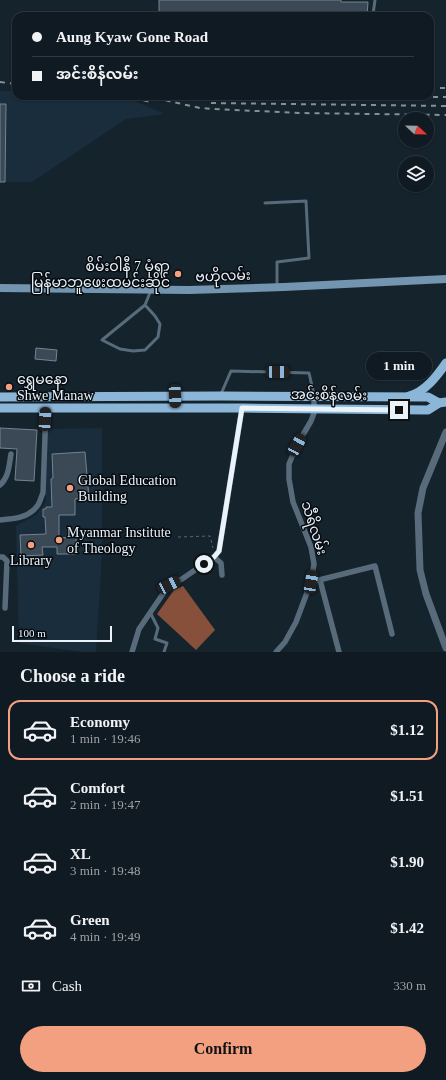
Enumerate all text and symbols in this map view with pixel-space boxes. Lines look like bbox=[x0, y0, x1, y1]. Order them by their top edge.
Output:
text: Aung Kyaw Gone Road bbox=[56, 29, 208, 45]
text: အင်းစိန်လမ်း bbox=[56, 66, 139, 82]
north arrow bbox=[398, 112, 434, 148]
map controls bbox=[398, 112, 434, 192]
button: layers bbox=[398, 156, 434, 192]
place label: စိမ်းဝါနီ 7 မုံရွာ မြန်မာဘူဖေးထမင်းဆိုင် bbox=[31, 256, 170, 294]
street label: ဗဟိုလမ်း bbox=[195, 265, 251, 288]
marker: စိမ်းဝါနီ 7 မုံရွာ မြန်မာဘူဖေးထမင်းဆိုင် bbox=[173, 269, 183, 279]
callout: 1 min bbox=[366, 352, 432, 380]
text: 1 min bbox=[383, 358, 415, 373]
car bbox=[266, 366, 290, 378]
place label: ရွှေမနော Shwe Manaw bbox=[17, 372, 94, 403]
marker: ရွှေမနော Shwe Manaw bbox=[4, 382, 14, 392]
car bbox=[169, 384, 181, 408]
street label: အင်းစိန်လမ်း bbox=[291, 384, 367, 407]
route end bbox=[390, 401, 408, 419]
car bbox=[38, 407, 52, 431]
car bbox=[286, 432, 308, 458]
place label: Global Education Building bbox=[78, 473, 176, 504]
marker: Global Education Building bbox=[65, 483, 75, 493]
street label: သီရိလမ်း bbox=[294, 498, 333, 558]
place label: Myanmar Institute of Theology bbox=[67, 525, 171, 556]
marker: Myanmar Institute of Theology bbox=[54, 535, 64, 545]
marker: Library bbox=[26, 540, 36, 550]
place label: Library bbox=[10, 553, 52, 568]
route start bbox=[195, 555, 213, 573]
car bbox=[303, 569, 319, 595]
car bbox=[156, 574, 182, 596]
scale bar bbox=[12, 624, 112, 643]
text: 100 m bbox=[18, 627, 46, 639]
text: Choose a ride bbox=[20, 666, 125, 686]
icon: car bbox=[22, 712, 58, 748]
text: Economy bbox=[70, 714, 130, 730]
text: $1.12 bbox=[390, 722, 424, 738]
text: 1 min · 19:46 bbox=[70, 731, 140, 746]
icon: car bbox=[22, 778, 58, 814]
text: Comfort bbox=[70, 780, 125, 796]
text: $1.51 bbox=[390, 788, 424, 804]
text: 2 min · 19:47 bbox=[70, 797, 140, 812]
icon: car bbox=[22, 844, 58, 880]
text: XL bbox=[70, 846, 91, 862]
text: $1.90 bbox=[390, 854, 424, 870]
text: 3 min · 19:48 bbox=[70, 863, 140, 878]
icon: car bbox=[22, 910, 58, 946]
text: Green bbox=[70, 912, 110, 928]
text: $1.42 bbox=[390, 920, 424, 936]
text: 4 min · 19:49 bbox=[70, 929, 140, 944]
icon: cash bbox=[20, 975, 42, 997]
text: Cash bbox=[52, 978, 82, 994]
text: 330 m bbox=[393, 978, 426, 993]
button: Confirm bbox=[20, 1026, 426, 1072]

